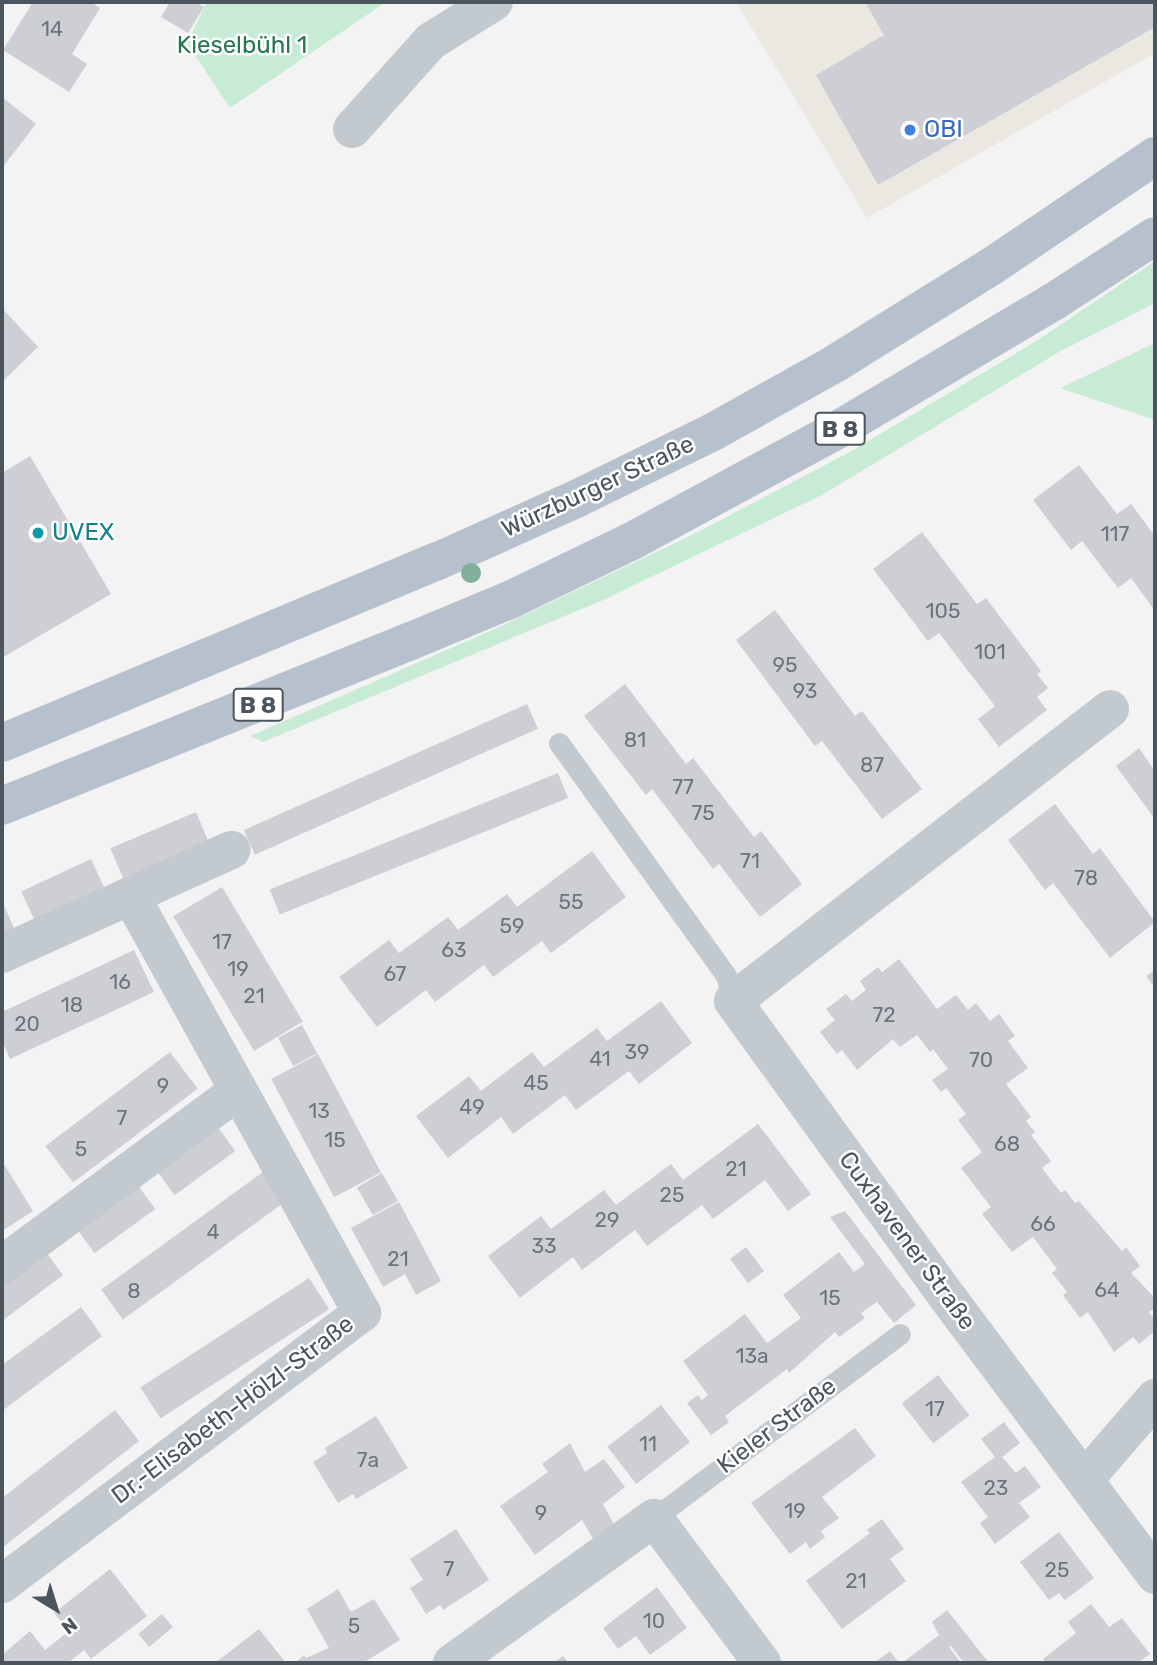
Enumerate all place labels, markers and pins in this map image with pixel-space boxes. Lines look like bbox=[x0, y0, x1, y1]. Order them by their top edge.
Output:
place label: OBI bbox=[924, 116, 963, 144]
marker: OBI bbox=[902, 122, 918, 138]
place label: UVEX bbox=[52, 519, 114, 547]
marker: UVEX bbox=[30, 525, 46, 541]

